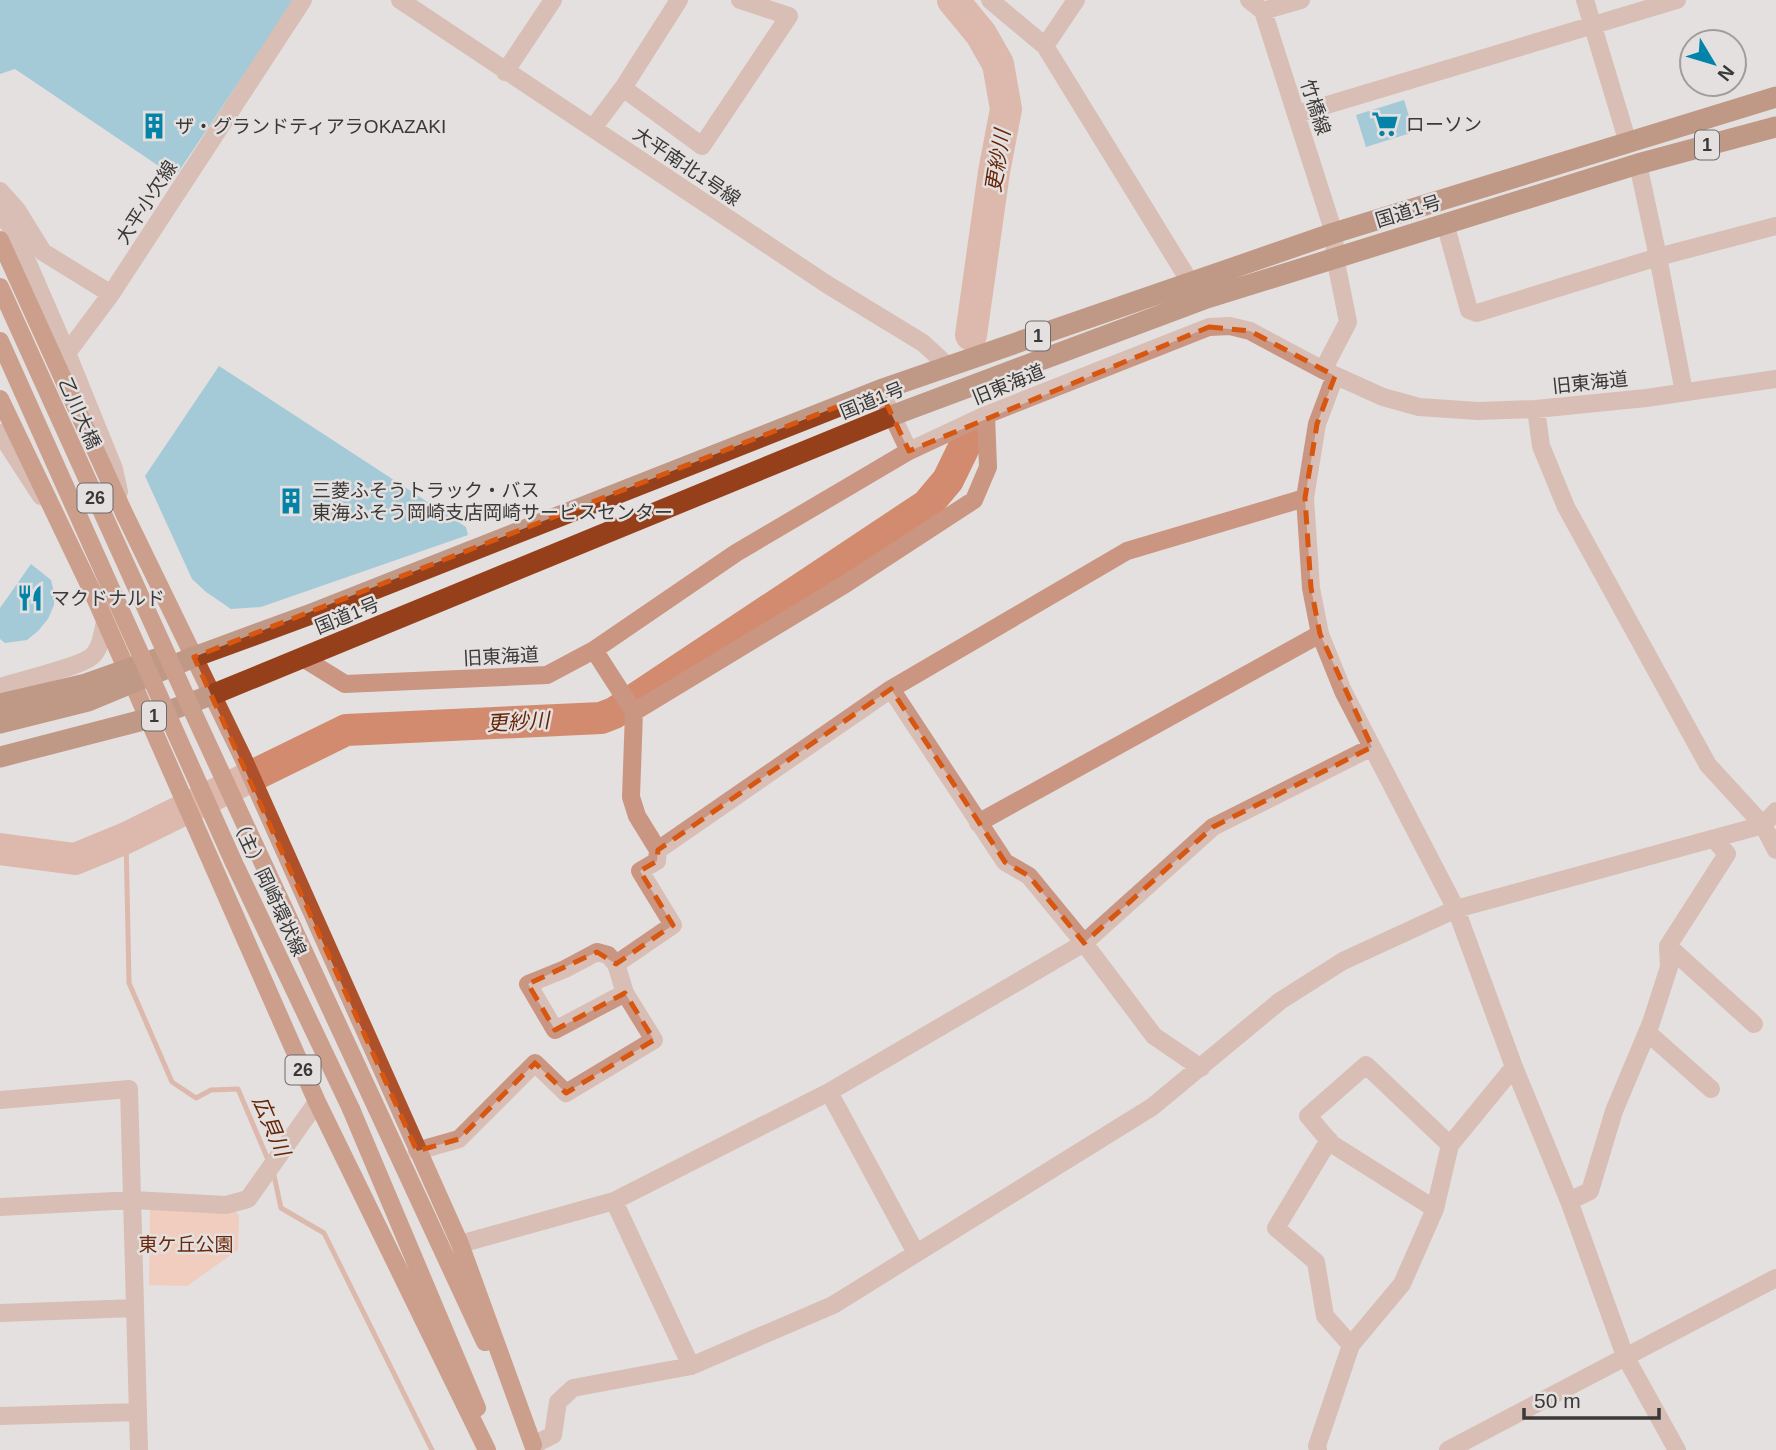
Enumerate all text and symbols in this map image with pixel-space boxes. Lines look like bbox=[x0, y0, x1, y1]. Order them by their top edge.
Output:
north arrow bbox=[1678, 28, 1748, 98]
text: N bbox=[1714, 61, 1739, 85]
street label: 竹橋線 bbox=[1297, 77, 1334, 138]
supermarket icon: ローソン bbox=[1370, 109, 1400, 139]
building icon: ザ・グランドティアラOKAZAKI bbox=[139, 111, 169, 141]
place label: ローソン bbox=[1406, 114, 1482, 135]
place label: ザ・グランドティアラOKAZAKI bbox=[175, 116, 446, 137]
street label: 大平南北1号線 bbox=[629, 123, 744, 210]
water label: 更紗川 bbox=[981, 126, 1014, 194]
road number: 1 bbox=[1695, 130, 1719, 160]
street label: 大平小欠線 bbox=[112, 157, 181, 248]
street label: 国道1号 bbox=[1373, 192, 1444, 231]
road number: 1 bbox=[1026, 322, 1050, 350]
street label: 旧東海道 bbox=[969, 360, 1047, 408]
street label: 旧東海道 bbox=[1551, 368, 1629, 397]
street label: 乙川大橋 bbox=[54, 374, 105, 452]
street label: 国道1号 bbox=[837, 378, 907, 423]
place label: 三菱ふそうトラック・バス 東海ふそう岡崎支店岡崎サービスセンター bbox=[312, 480, 673, 523]
road number: 26 bbox=[78, 484, 112, 512]
building icon: 三菱ふそうトラック・バス 東海ふそう岡崎支店岡崎サービスセンター bbox=[276, 486, 306, 516]
restaurant icon: マクドナルド bbox=[15, 583, 45, 613]
place label: マクドナルド bbox=[51, 588, 165, 609]
street label: 国道1号 bbox=[312, 593, 382, 638]
street label: 旧東海道 bbox=[463, 644, 540, 669]
road number: 1 bbox=[142, 702, 166, 730]
water label: 更紗川 bbox=[486, 708, 552, 735]
street label: （主）岡崎環状線 bbox=[227, 813, 310, 960]
road number: 26 bbox=[286, 1056, 320, 1084]
water label: 広貝川 bbox=[249, 1092, 295, 1161]
park label: 東ケ丘公園 bbox=[138, 1234, 234, 1255]
scale bar bbox=[1524, 1376, 1659, 1420]
text: 50 m bbox=[1534, 1389, 1581, 1412]

